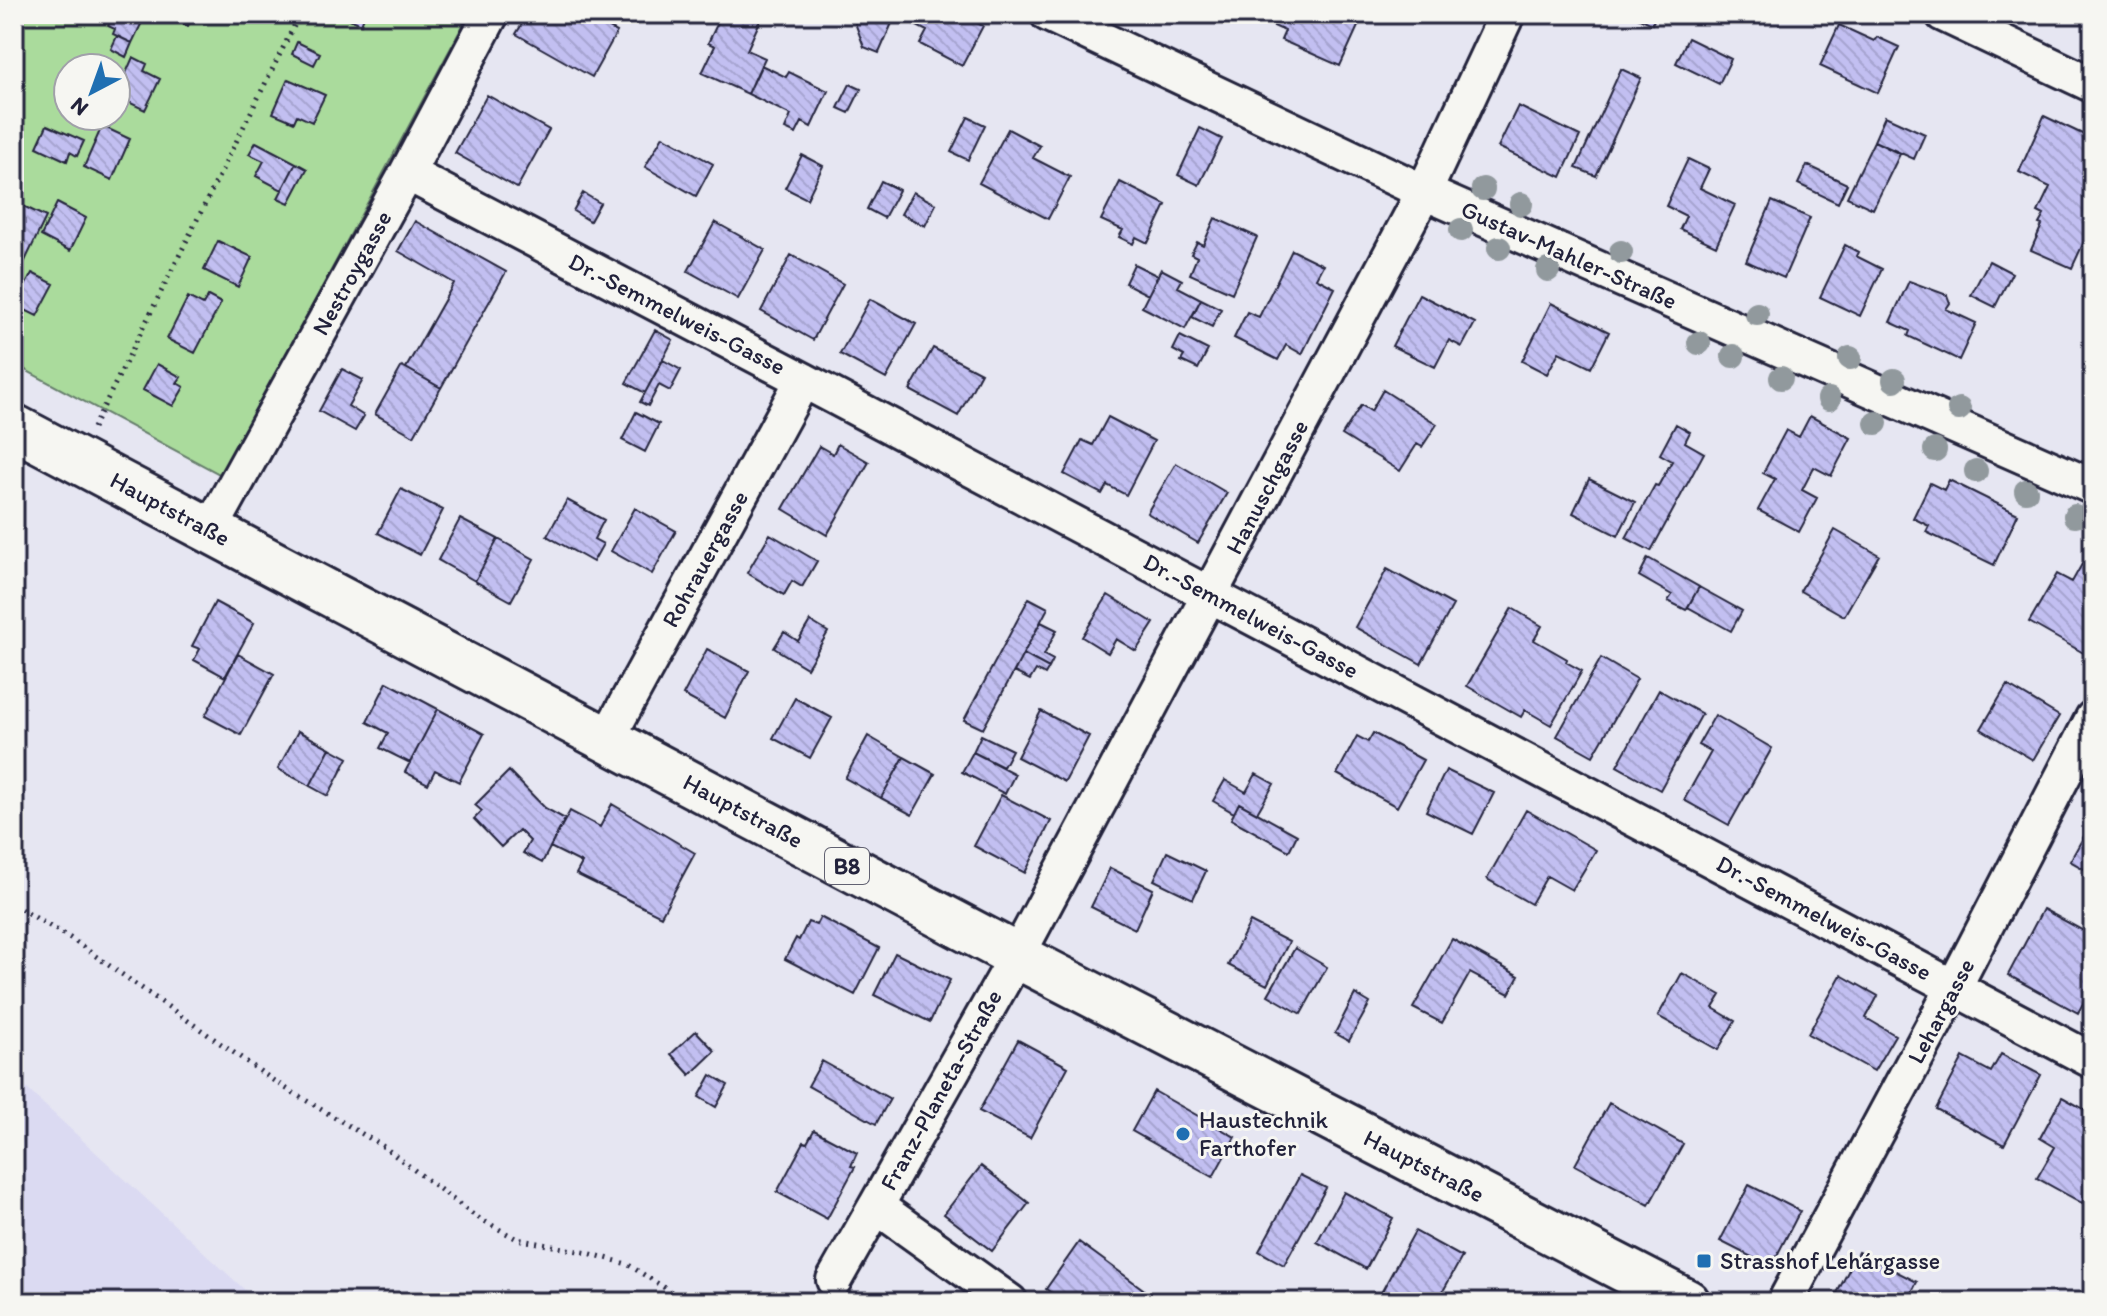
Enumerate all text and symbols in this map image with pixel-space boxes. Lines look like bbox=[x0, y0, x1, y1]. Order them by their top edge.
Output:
north arrow bbox=[52, 52, 132, 132]
text: N bbox=[65, 92, 94, 122]
street label: Gustav-Mahler-Straße bbox=[1457, 194, 1682, 315]
street label: Nestroygasse bbox=[305, 205, 398, 340]
street label: Dr.-Semmelweis-Gasse bbox=[564, 246, 790, 381]
street label: Hanuschgasse bbox=[1219, 415, 1314, 559]
street label: Hauptstraße bbox=[105, 465, 235, 552]
street label: Rohrauergasse bbox=[655, 485, 754, 632]
street label: Dr.-Semmelweis-Gasse bbox=[1139, 547, 1364, 685]
street label: Hauptstraße bbox=[678, 767, 808, 854]
road number: B8 bbox=[825, 848, 869, 884]
street label: Dr.-Semmelweis-Gasse bbox=[1712, 849, 1937, 987]
street label: Lehargasse bbox=[1901, 953, 1980, 1068]
street label: Franz-Planeta-Straße bbox=[873, 984, 1008, 1195]
place label: Haustechnik Farthofer bbox=[1199, 1105, 1329, 1162]
street label: Hauptstraße bbox=[1359, 1123, 1489, 1208]
marker: Haustechnik Farthofer bbox=[1174, 1125, 1192, 1143]
place label: Strasshof Lehárgasse bbox=[1720, 1246, 1940, 1275]
marker: Strasshof Lehárgasse bbox=[1695, 1252, 1713, 1270]

